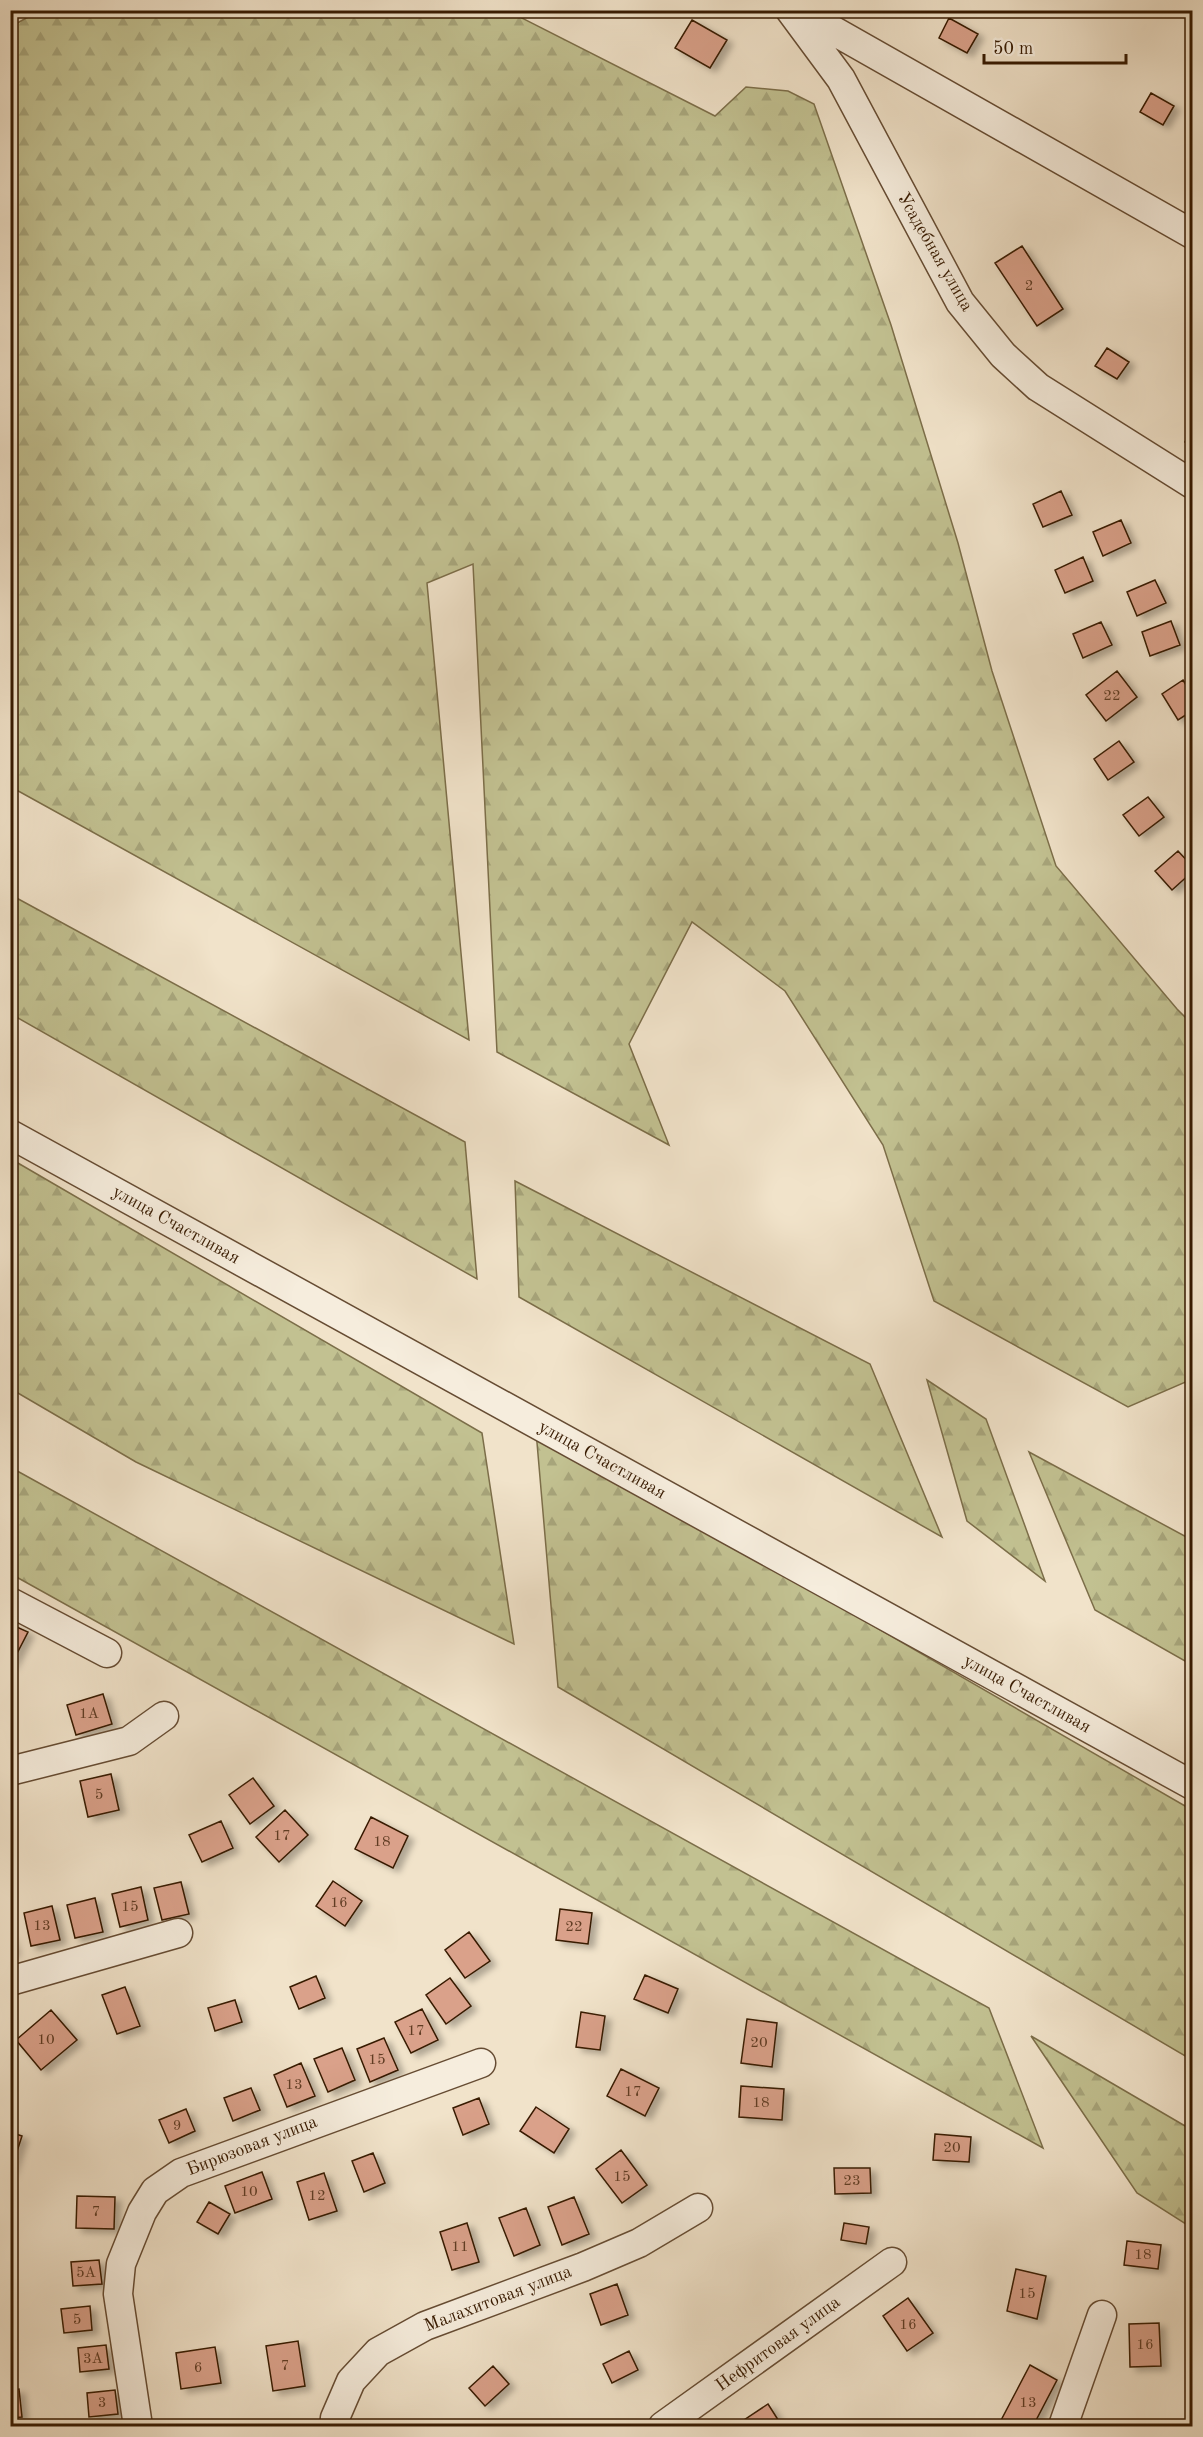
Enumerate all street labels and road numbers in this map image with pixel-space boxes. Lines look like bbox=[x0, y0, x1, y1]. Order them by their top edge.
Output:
street label: Усадебная улица bbox=[894, 190, 976, 314]
street label: улица Счастливая bbox=[109, 1183, 243, 1267]
street label: улица Счастливая bbox=[535, 1418, 669, 1502]
street label: улица Счастливая bbox=[960, 1652, 1094, 1736]
street label: Бирюзовая улица bbox=[184, 2113, 320, 2179]
street label: Малахитовая улица bbox=[422, 2263, 574, 2335]
street label: Нефритовая улица bbox=[713, 2293, 844, 2396]

